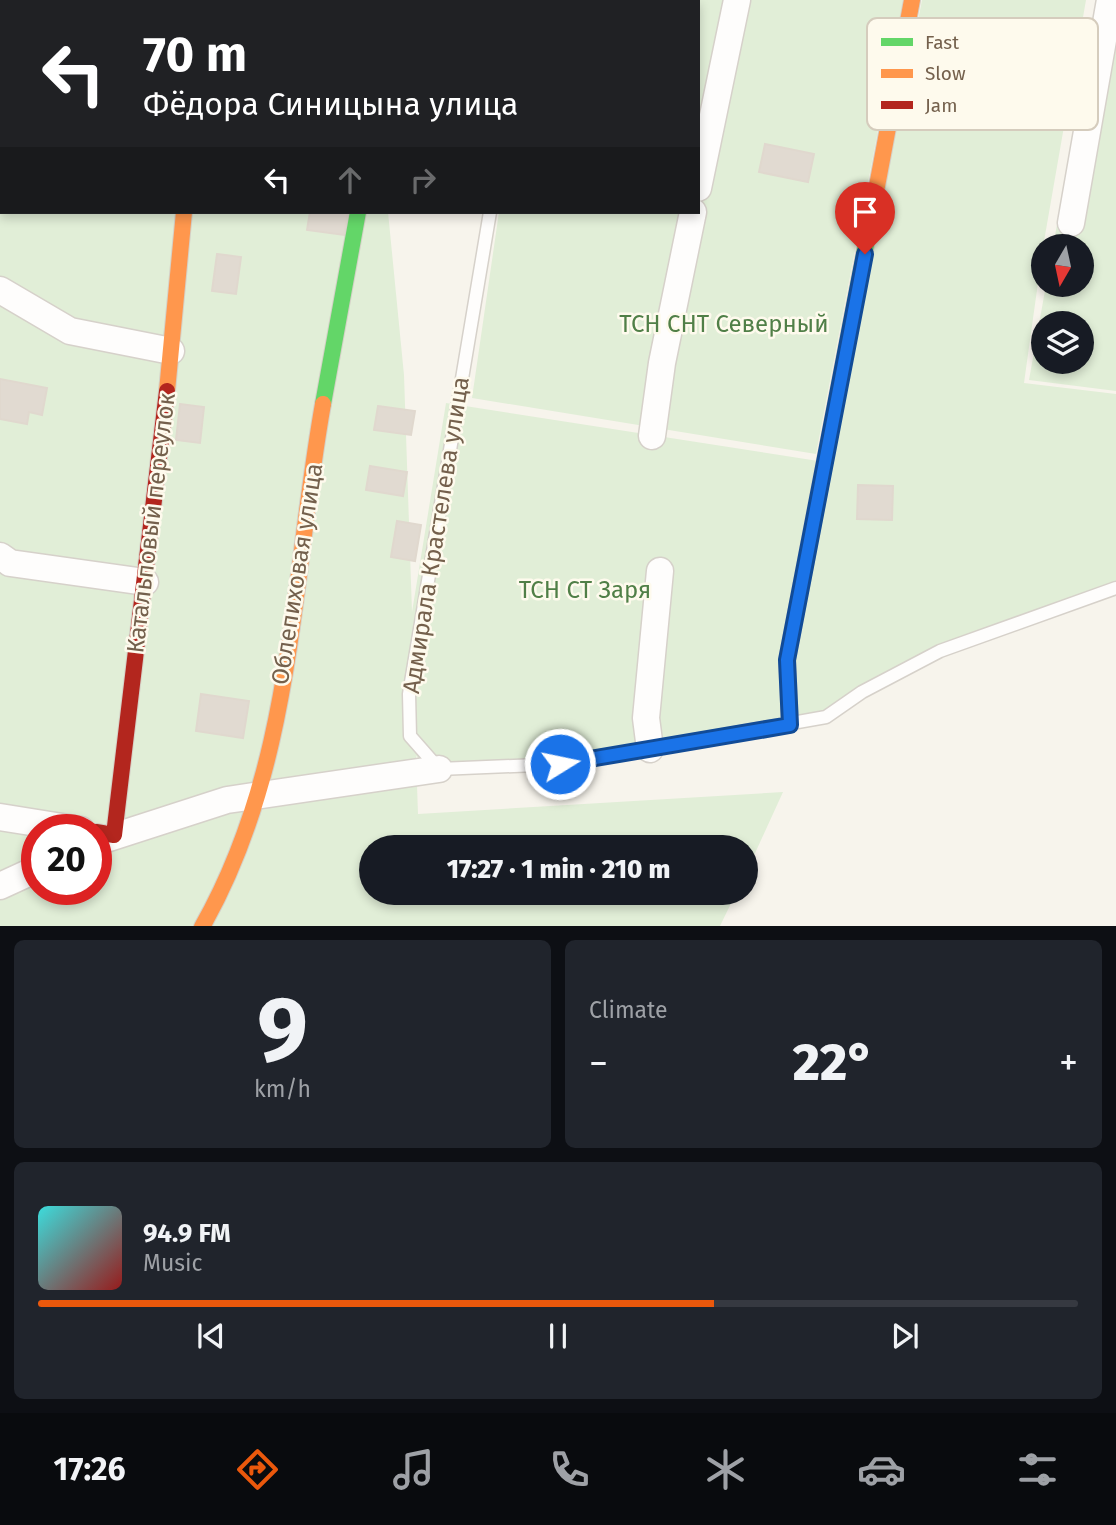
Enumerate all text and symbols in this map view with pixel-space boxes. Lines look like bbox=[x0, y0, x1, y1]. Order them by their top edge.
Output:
legend bbox=[867, 18, 1098, 130]
text: 70 m bbox=[143, 25, 247, 84]
icon: left bbox=[28, 28, 119, 119]
text: Fast bbox=[925, 31, 959, 54]
text: Slow bbox=[925, 62, 966, 85]
text: Фёдора Синицына улица bbox=[143, 85, 518, 123]
text: Jam bbox=[925, 94, 957, 117]
icon: left bbox=[258, 161, 296, 199]
icon: ahead bbox=[331, 161, 369, 199]
icon: right bbox=[404, 161, 442, 199]
pin bbox=[835, 182, 895, 254]
icon: arrive bbox=[846, 193, 884, 231]
north arrow bbox=[1031, 234, 1094, 298]
map controls bbox=[1031, 234, 1094, 374]
park label: ТСН СНТ Северный bbox=[619, 310, 829, 338]
button: layers bbox=[1031, 311, 1094, 374]
street label: Адмирала Крастелева улица bbox=[397, 375, 475, 695]
street label: Катальповый переулок bbox=[121, 391, 181, 655]
street label: Облепиховая улица bbox=[266, 461, 328, 687]
park label: ТСН СТ Заря bbox=[519, 576, 651, 604]
position arrow bbox=[523, 727, 597, 801]
speed limit sign: 20 bbox=[21, 814, 112, 905]
text: 17:27 · 1 min · 210 m bbox=[447, 854, 670, 885]
text: 9 bbox=[257, 975, 308, 1084]
text: Climate bbox=[589, 996, 668, 1024]
text: 22° bbox=[793, 1031, 874, 1094]
text: − bbox=[589, 1040, 608, 1086]
text: + bbox=[1059, 1040, 1078, 1086]
text: km/h bbox=[254, 1075, 311, 1103]
text: 94.9 FM bbox=[143, 1218, 231, 1249]
text: Music bbox=[143, 1249, 203, 1277]
icon: previous bbox=[192, 1317, 230, 1355]
icon: pause bbox=[539, 1317, 577, 1355]
icon: next bbox=[886, 1317, 924, 1355]
icon: directions bbox=[233, 1445, 282, 1494]
icon: music bbox=[389, 1445, 438, 1494]
icon: phone bbox=[545, 1445, 594, 1494]
icon: climate bbox=[701, 1445, 750, 1494]
icon: car bbox=[857, 1445, 906, 1494]
icon: filters bbox=[1013, 1445, 1062, 1494]
text: 17:26 bbox=[54, 1450, 126, 1488]

